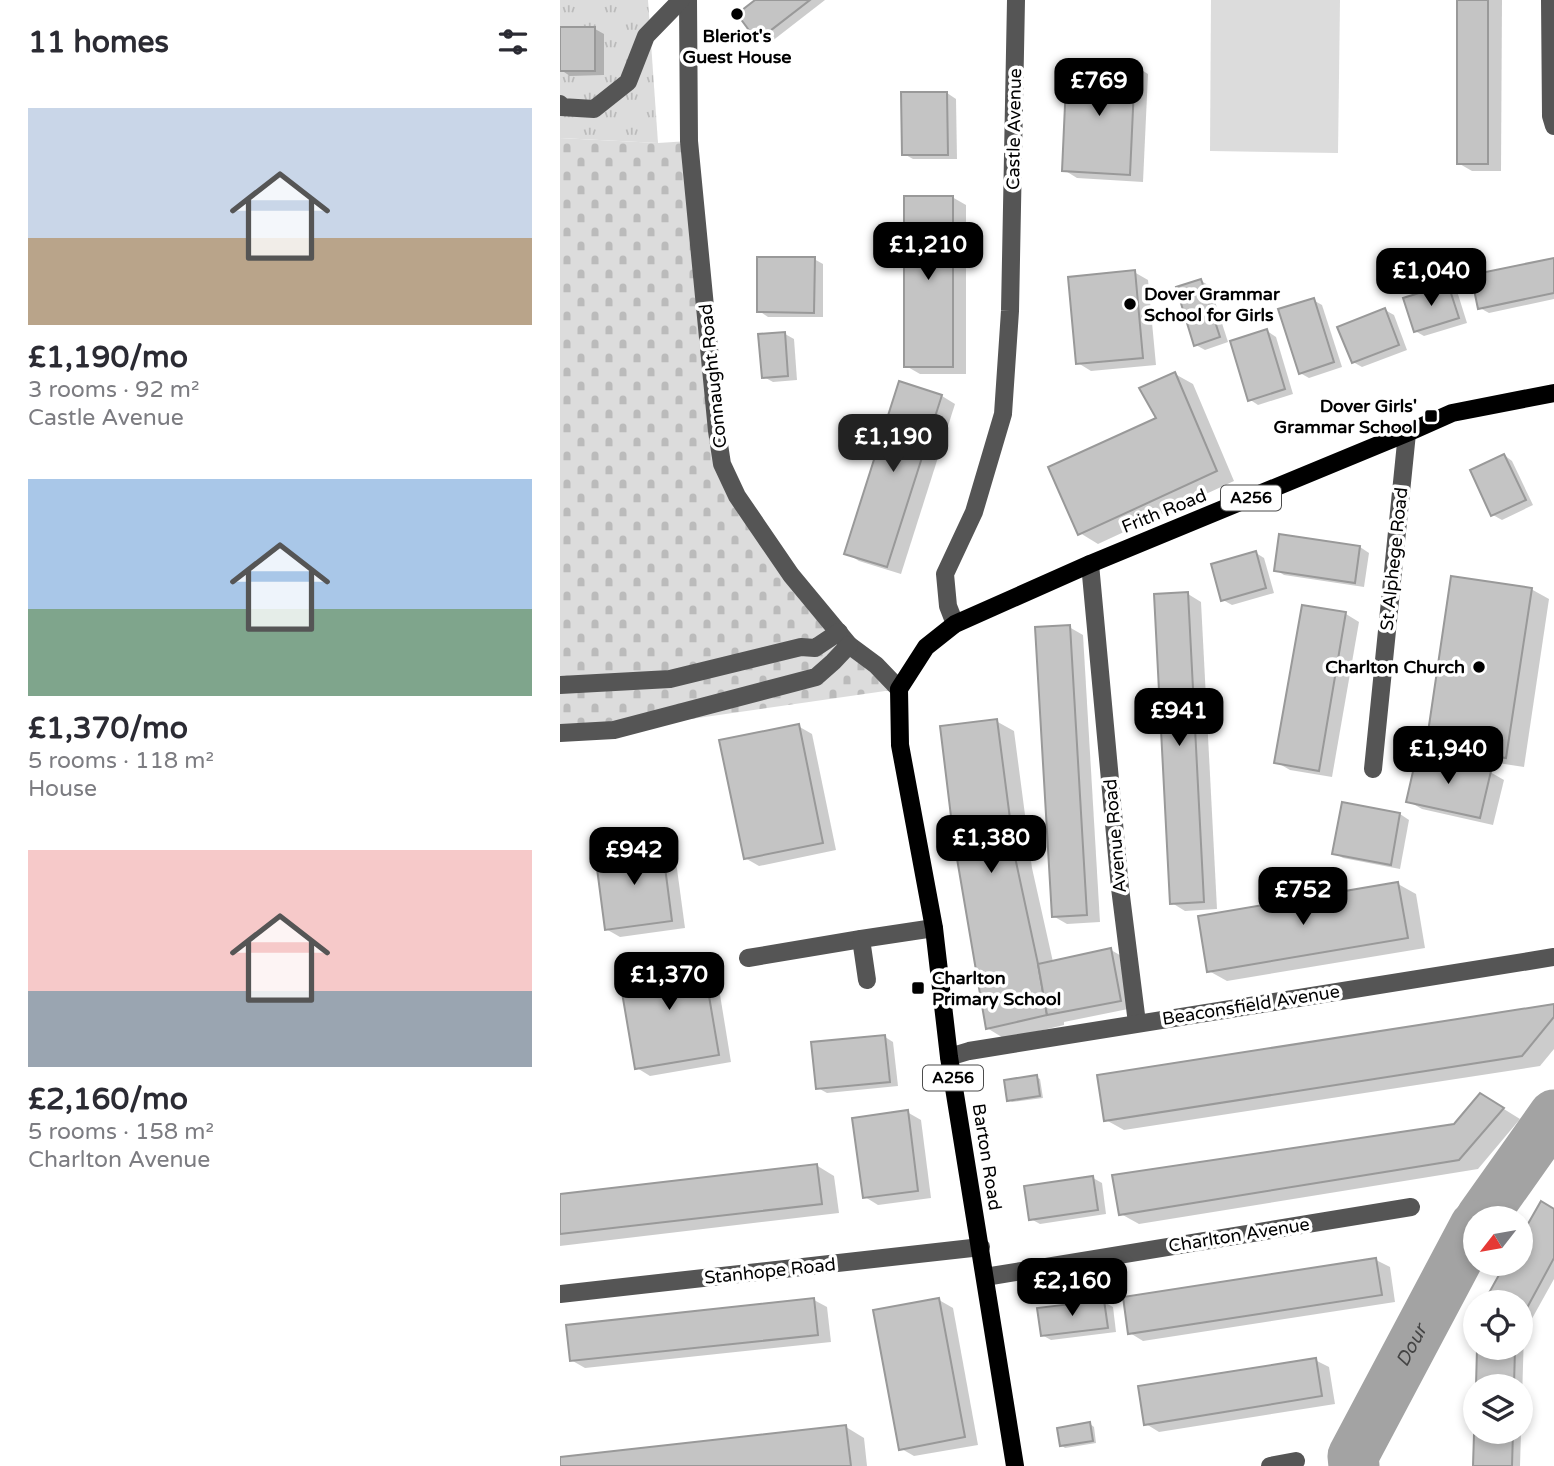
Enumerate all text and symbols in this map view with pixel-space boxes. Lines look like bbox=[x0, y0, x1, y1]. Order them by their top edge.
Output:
marker: Bleriot's Guest House bbox=[729, 6, 745, 22]
icon: filters bbox=[494, 23, 532, 61]
text: 11 homes bbox=[28, 24, 169, 61]
place label: Bleriot's Guest House bbox=[683, 25, 791, 68]
pin: £769 bbox=[1058, 58, 1140, 118]
text: £769 bbox=[1070, 67, 1128, 95]
street label: Castle Avenue bbox=[1002, 68, 1026, 190]
icon: home bbox=[217, 153, 343, 279]
pin: £1,210 bbox=[871, 222, 985, 282]
text: £1,210 bbox=[889, 231, 967, 259]
pin: £1,040 bbox=[1374, 248, 1488, 308]
text: £1,040 bbox=[1392, 257, 1470, 285]
place label: Dover Grammar School for Girls bbox=[1144, 283, 1281, 326]
marker: Dover Grammar School for Girls bbox=[1122, 296, 1138, 312]
street label: Connaught Road bbox=[694, 303, 732, 449]
text: £1,190/mo bbox=[28, 339, 188, 376]
text: 3 rooms · 92 m² bbox=[28, 376, 199, 404]
place label: Dover Girls' Grammar School bbox=[1274, 395, 1417, 438]
text: Castle Avenue bbox=[28, 404, 184, 432]
marker: Dover Girls' Grammar School bbox=[1423, 408, 1439, 424]
pin: £1,190 bbox=[836, 414, 950, 474]
text: £1,190 bbox=[854, 423, 932, 451]
street label: Frith Road bbox=[1118, 484, 1210, 538]
road number: A256 bbox=[1221, 485, 1281, 510]
street label: St Alphege Road bbox=[1376, 486, 1412, 632]
icon: home bbox=[217, 524, 343, 650]
place label: Charlton Church bbox=[1325, 656, 1465, 678]
marker: Charlton Church bbox=[1471, 659, 1487, 675]
pin: £941 bbox=[1138, 688, 1220, 748]
text: £941 bbox=[1150, 697, 1208, 725]
text: £1,370/mo bbox=[28, 710, 188, 747]
pin: £1,940 bbox=[1391, 726, 1505, 786]
text: £1,940 bbox=[1409, 735, 1487, 763]
text: 5 rooms · 118 m² bbox=[28, 747, 214, 775]
text: House bbox=[28, 775, 97, 803]
street label: Avenue Road bbox=[1099, 778, 1131, 894]
pin: £1,380 bbox=[934, 816, 1048, 875]
text: £1,380 bbox=[952, 824, 1030, 852]
pin: £942 bbox=[593, 828, 675, 887]
text: £942 bbox=[605, 836, 663, 864]
pin: £752 bbox=[1262, 867, 1344, 927]
text: £752 bbox=[1274, 876, 1332, 904]
icon: home bbox=[217, 895, 343, 1021]
pin: £1,370 bbox=[612, 953, 726, 1012]
text: £1,370 bbox=[630, 961, 708, 989]
place label: Charlton Primary School bbox=[932, 967, 1061, 1010]
marker: Charlton Primary School bbox=[910, 980, 926, 996]
street label: Beaconsfield Avenue bbox=[1161, 980, 1341, 1030]
road number: A256 bbox=[923, 1066, 983, 1090]
text: £2,160/mo bbox=[28, 1081, 188, 1118]
street label: Barton Road bbox=[968, 1102, 1006, 1212]
text: 5 rooms · 158 m² bbox=[28, 1118, 214, 1146]
text: Charlton Avenue bbox=[28, 1146, 210, 1174]
north arrow bbox=[1463, 1206, 1533, 1276]
map controls bbox=[1463, 1206, 1533, 1444]
street label: Charlton Avenue bbox=[1167, 1213, 1311, 1257]
street label: Stanhope Road bbox=[703, 1253, 837, 1289]
pin: £2,160 bbox=[1015, 1258, 1129, 1318]
text: £2,160 bbox=[1033, 1267, 1111, 1295]
button: locate bbox=[1463, 1290, 1533, 1360]
water label: Dour bbox=[1391, 1318, 1433, 1370]
button: layers bbox=[1463, 1374, 1533, 1444]

